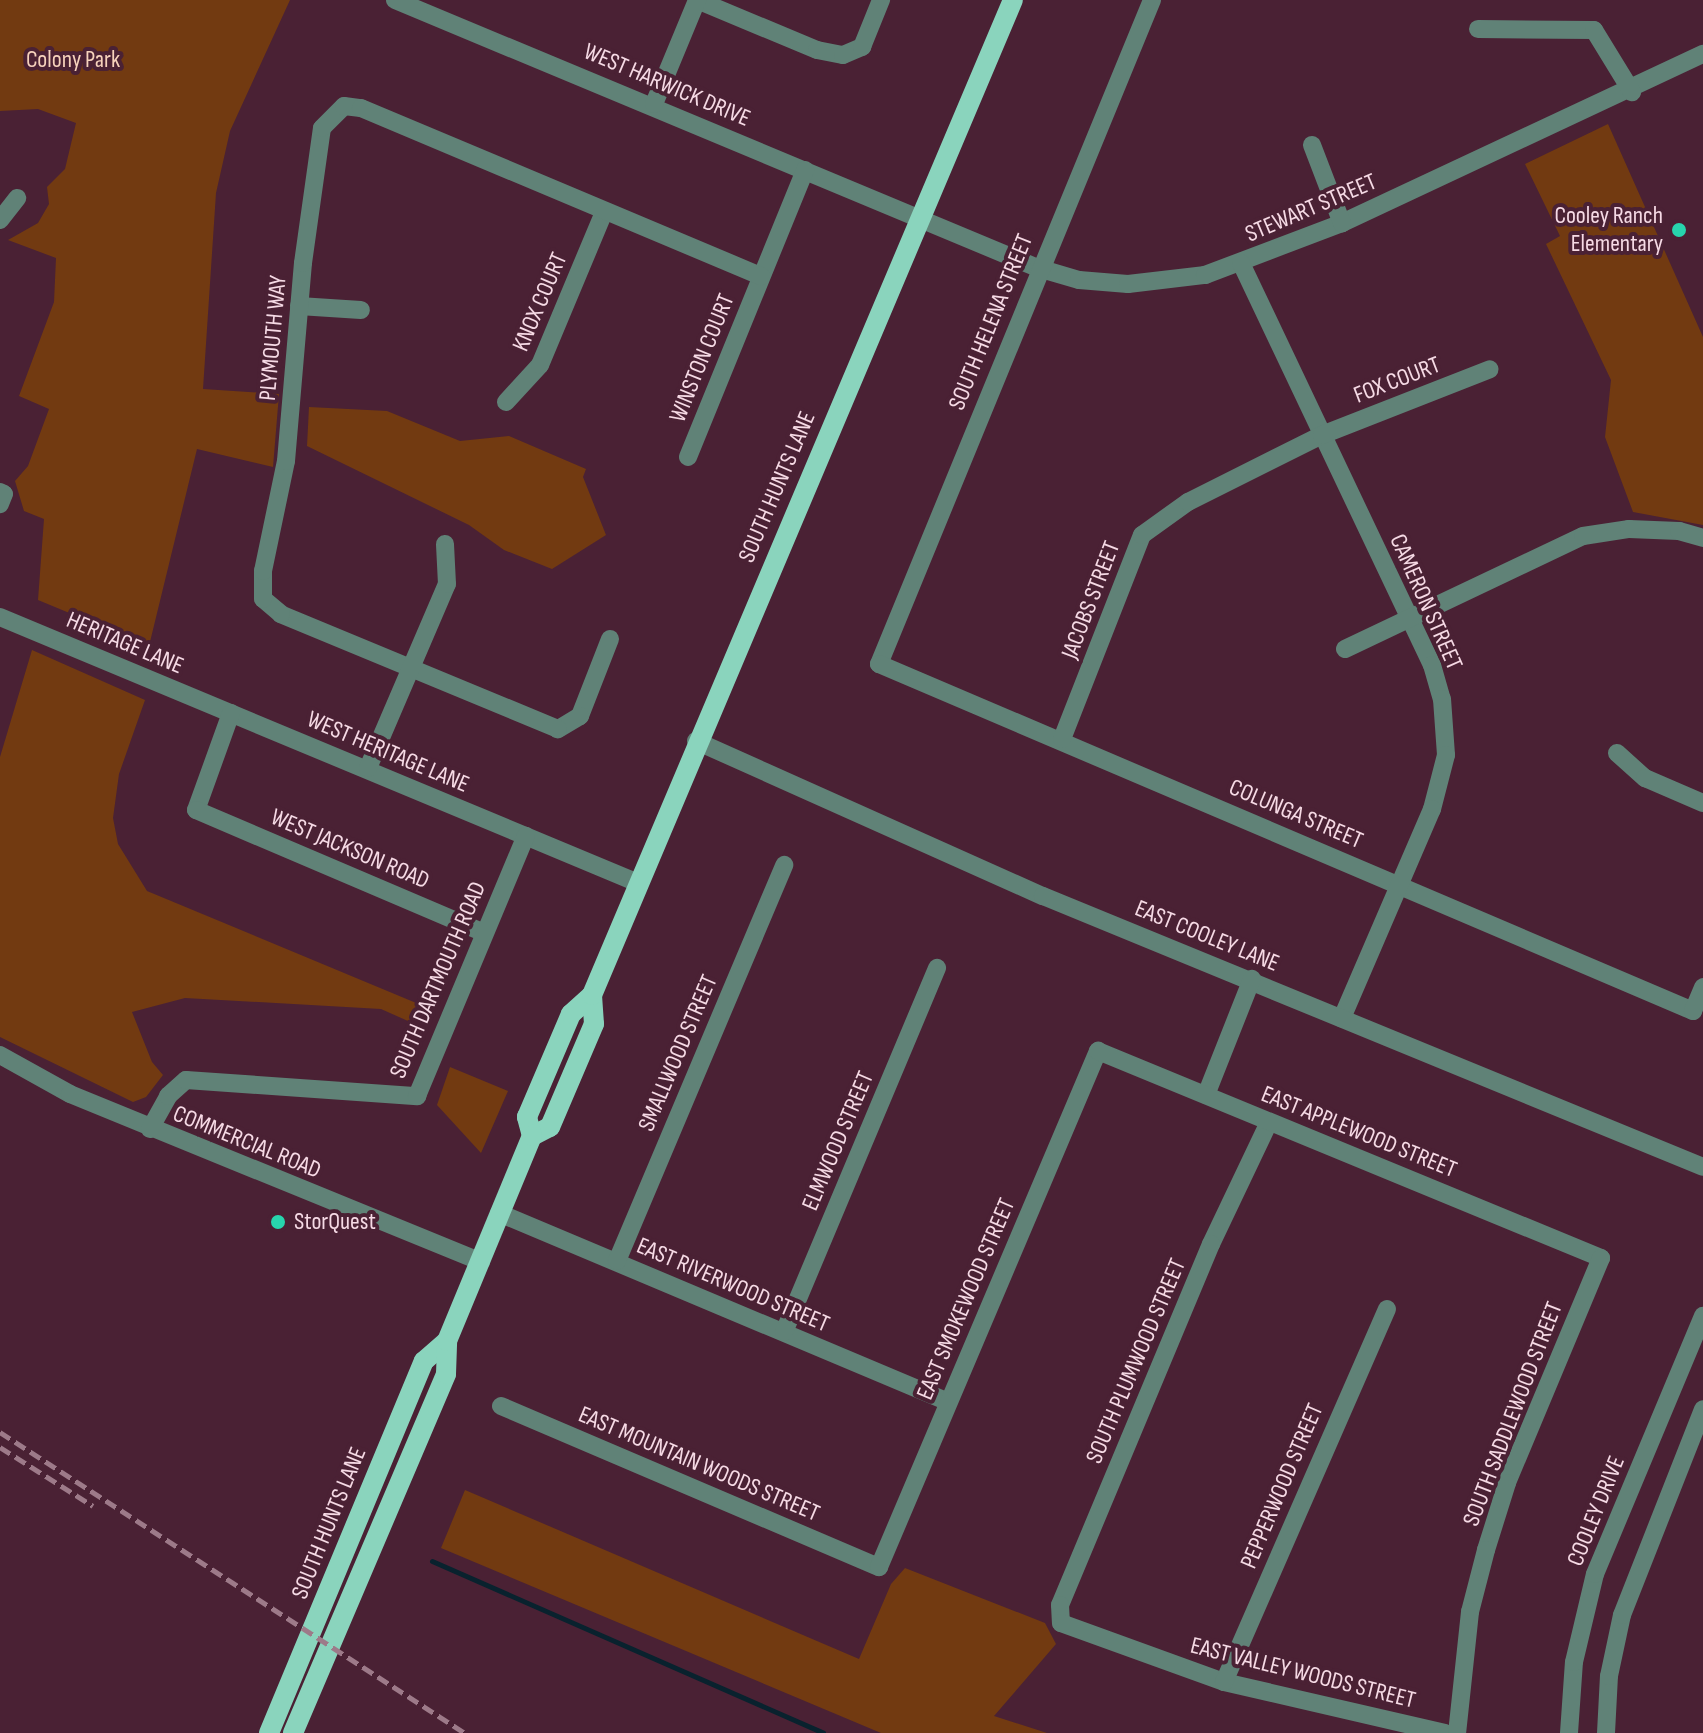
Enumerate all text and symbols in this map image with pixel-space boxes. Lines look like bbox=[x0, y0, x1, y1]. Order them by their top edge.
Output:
street label: WEST HARWICK DRIVE bbox=[580, 37, 754, 133]
park label: Colony Park bbox=[26, 46, 120, 74]
street label: STEWART STREET bbox=[1241, 167, 1381, 249]
place label: Cooley Ranch Elementary bbox=[1554, 202, 1663, 258]
marker: Cooley Ranch Elementary bbox=[1670, 221, 1688, 239]
street label: SOUTH HELENA STREET bbox=[943, 230, 1039, 414]
street label: KNOX COURT bbox=[506, 248, 574, 356]
street label: PLYMOUTH WAY bbox=[253, 274, 293, 402]
street label: WINSTON COURT bbox=[663, 290, 741, 426]
street label: FOX COURT bbox=[1350, 350, 1444, 410]
street label: SOUTH HUNTS LANE bbox=[732, 407, 822, 567]
street label: CAMERON STREET bbox=[1383, 530, 1469, 674]
street label: JACOBS STREET bbox=[1055, 537, 1127, 663]
street label: HERITAGE LANE bbox=[62, 605, 188, 681]
street label: WEST HERITAGE LANE bbox=[303, 705, 473, 799]
street label: COLUNGA STREET bbox=[1225, 773, 1367, 855]
street label: WEST JACKSON ROAD bbox=[266, 803, 434, 895]
street label: SOUTH DARTMOUTH ROAD bbox=[384, 878, 492, 1082]
street label: EAST COOLEY LANE bbox=[1131, 894, 1283, 978]
street label: SMALLWOOD STREET bbox=[632, 971, 724, 1135]
street label: ELMWOOD STREET bbox=[796, 1067, 880, 1215]
street label: EAST APPLEWOOD STREET bbox=[1257, 1080, 1461, 1184]
street label: COMMERCIAL ROAD bbox=[169, 1099, 325, 1185]
street label: EAST SMOKEWOOD STREET bbox=[911, 1194, 1021, 1404]
place label: StorQuest bbox=[294, 1208, 376, 1236]
marker: StorQuest bbox=[269, 1213, 287, 1231]
street label: EAST RIVERWOOD STREET bbox=[632, 1231, 834, 1339]
street label: SOUTH PLUMWOOD STREET bbox=[1080, 1254, 1192, 1468]
street label: SOUTH SADDLEWOOD STREET bbox=[1457, 1298, 1569, 1530]
street label: PEPPERWOOD STREET bbox=[1234, 1399, 1330, 1573]
street label: EAST MOUNTAIN WOODS STREET bbox=[574, 1400, 824, 1528]
street label: SOUTH HUNTS LANE bbox=[285, 1443, 373, 1603]
street label: COOLEY DRIVE bbox=[1561, 1452, 1631, 1570]
street label: EAST VALLEY WOODS STREET bbox=[1188, 1631, 1418, 1715]

